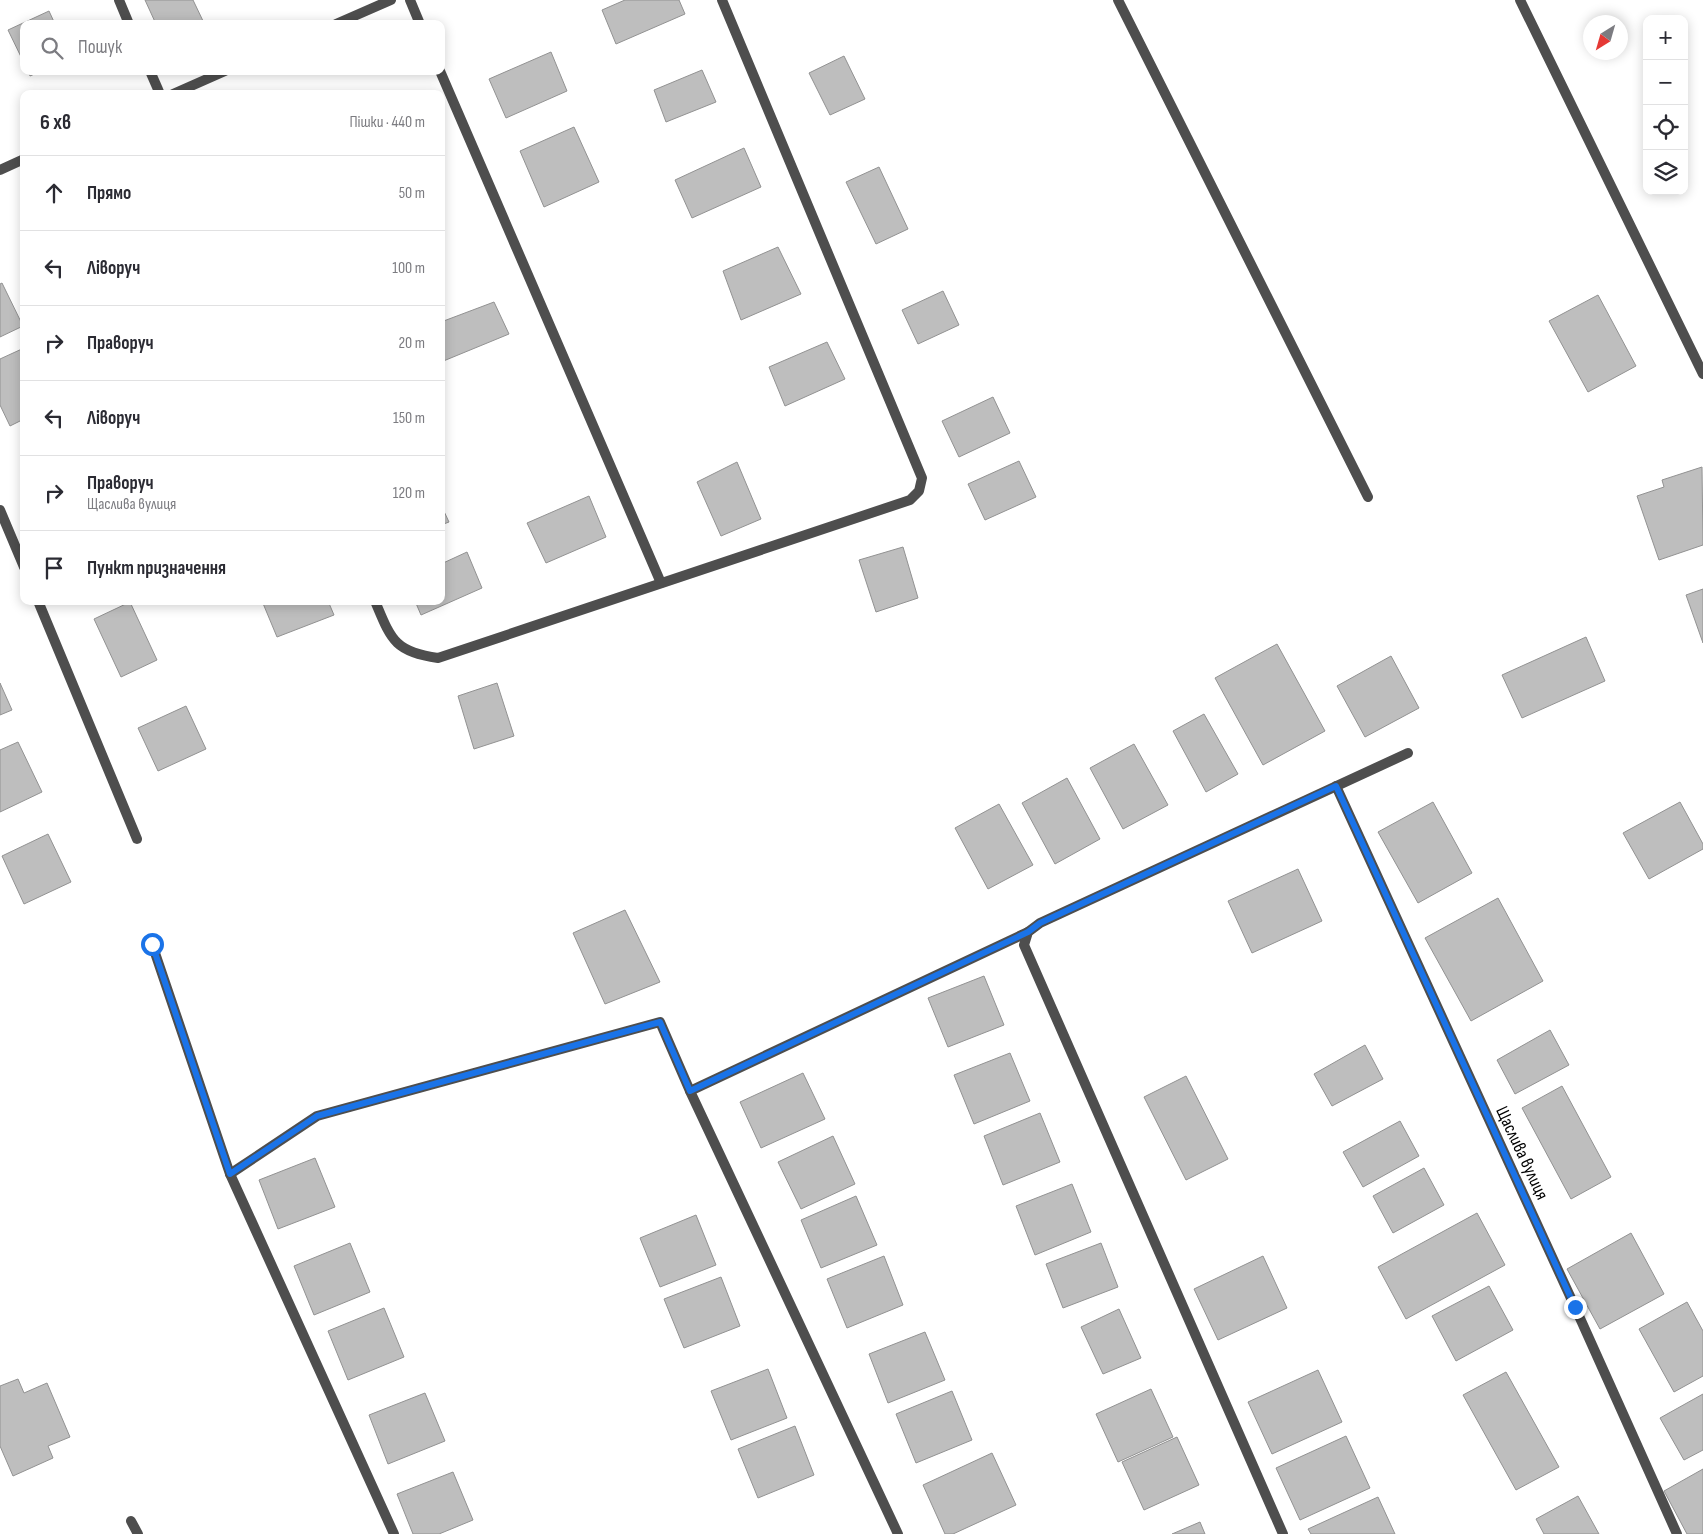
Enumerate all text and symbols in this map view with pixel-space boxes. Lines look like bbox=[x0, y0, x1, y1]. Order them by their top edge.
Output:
north arrow bbox=[1583, 15, 1628, 60]
map controls bbox=[1643, 15, 1688, 195]
button: + bbox=[1643, 15, 1688, 60]
search box bbox=[20, 20, 445, 75]
icon: search bbox=[38, 34, 66, 62]
text: Пошук bbox=[78, 36, 122, 59]
button: − bbox=[1643, 60, 1688, 105]
button: locate bbox=[1643, 105, 1688, 150]
text: 6 хв bbox=[40, 110, 71, 135]
text: Пішки · 440 m bbox=[349, 113, 425, 132]
button: layers bbox=[1643, 150, 1688, 195]
icon: ahead bbox=[40, 179, 68, 207]
text: Прямо bbox=[87, 182, 131, 205]
text: 50 m bbox=[399, 184, 425, 203]
icon: left bbox=[40, 254, 68, 282]
text: Ліворуч bbox=[87, 257, 140, 280]
text: 100 m bbox=[392, 259, 425, 278]
icon: right bbox=[40, 329, 68, 357]
text: Праворуч bbox=[87, 332, 154, 355]
text: 20 m bbox=[398, 334, 425, 353]
icon: left bbox=[40, 404, 68, 432]
text: Ліворуч bbox=[87, 407, 140, 430]
text: 150 m bbox=[393, 409, 425, 428]
text: Праворуч bbox=[87, 472, 154, 495]
icon: right bbox=[40, 479, 68, 507]
text: 120 m bbox=[393, 484, 425, 503]
text: Щаслива вулиця bbox=[87, 495, 176, 514]
icon: arrive bbox=[40, 554, 68, 582]
text: Пункт призначення bbox=[87, 557, 226, 580]
route start bbox=[141, 933, 164, 956]
street label: Щаслива вулиця bbox=[1491, 1103, 1553, 1203]
route end bbox=[1564, 1296, 1587, 1319]

